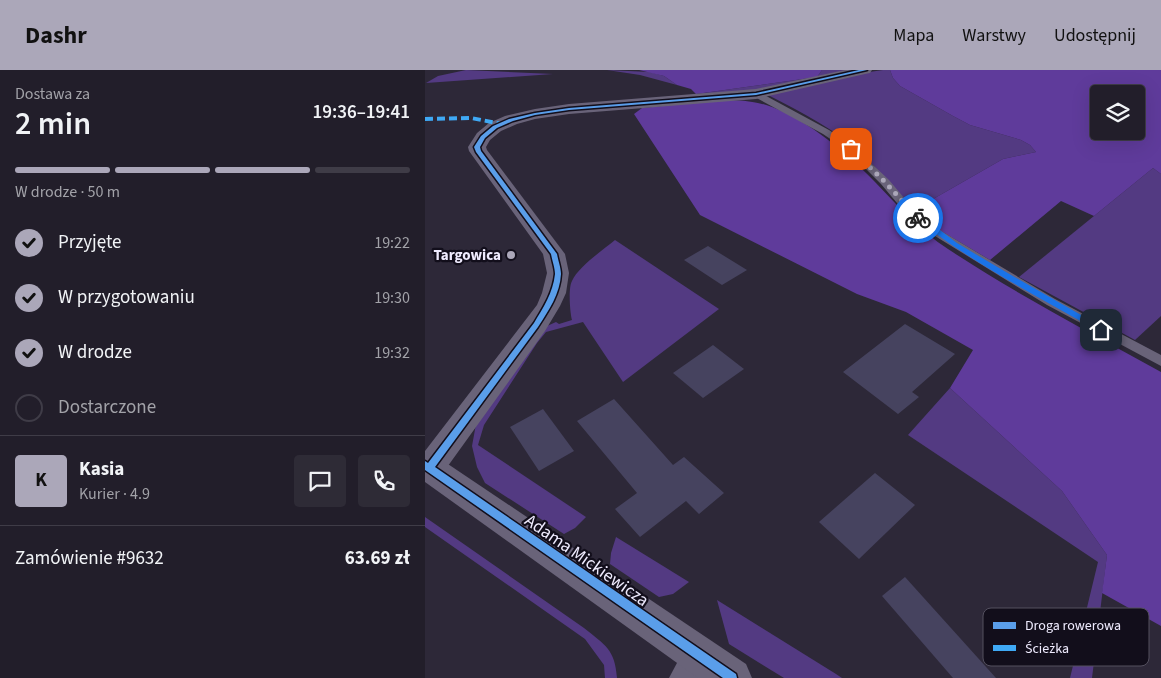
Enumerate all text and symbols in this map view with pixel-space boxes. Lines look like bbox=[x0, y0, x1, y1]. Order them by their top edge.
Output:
text: Dashr bbox=[25, 18, 87, 53]
text: Mapa bbox=[893, 23, 934, 48]
text: Warstwy bbox=[962, 23, 1026, 48]
text: Udostępnij bbox=[1054, 23, 1136, 48]
text: Dostawa za bbox=[15, 83, 90, 105]
map controls bbox=[1090, 85, 1145, 140]
button: layers bbox=[1090, 85, 1145, 140]
text: 19:36–19:41 bbox=[312, 99, 410, 126]
text: 2 min bbox=[15, 101, 91, 147]
pin bbox=[830, 128, 872, 170]
icon: bag bbox=[837, 135, 865, 163]
text: W drodze · 50 m bbox=[15, 181, 120, 203]
courier bbox=[893, 193, 943, 243]
icon: bike bbox=[904, 204, 932, 232]
icon: check bbox=[15, 229, 43, 257]
text: Przyjęte bbox=[58, 229, 121, 256]
text: 19:22 bbox=[374, 232, 410, 254]
place label: Targowica bbox=[433, 245, 501, 266]
marker: Targowica bbox=[505, 249, 517, 261]
icon: check bbox=[15, 284, 43, 312]
text: W przygotowaniu bbox=[58, 284, 195, 311]
text: 19:30 bbox=[374, 287, 410, 309]
pin bbox=[1080, 309, 1122, 351]
icon: home bbox=[1087, 316, 1115, 344]
icon: check bbox=[15, 339, 43, 367]
text: W drodze bbox=[58, 339, 132, 366]
text: 19:32 bbox=[374, 342, 410, 364]
text: Dostarczone bbox=[58, 394, 156, 421]
button: chat bbox=[294, 455, 346, 507]
button: phone bbox=[358, 455, 410, 507]
text: Kasia bbox=[79, 456, 124, 483]
text: K bbox=[35, 467, 47, 494]
text: Kurier · 4.9 bbox=[79, 483, 150, 505]
street label: Adama Mickiewicza bbox=[520, 508, 654, 613]
text: Zamówienie #9632 bbox=[15, 545, 164, 572]
text: 63.69 zł bbox=[345, 545, 410, 572]
legend bbox=[983, 608, 1149, 666]
text: Droga rowerowa bbox=[1025, 616, 1121, 636]
text: Ścieżka bbox=[1025, 639, 1069, 659]

